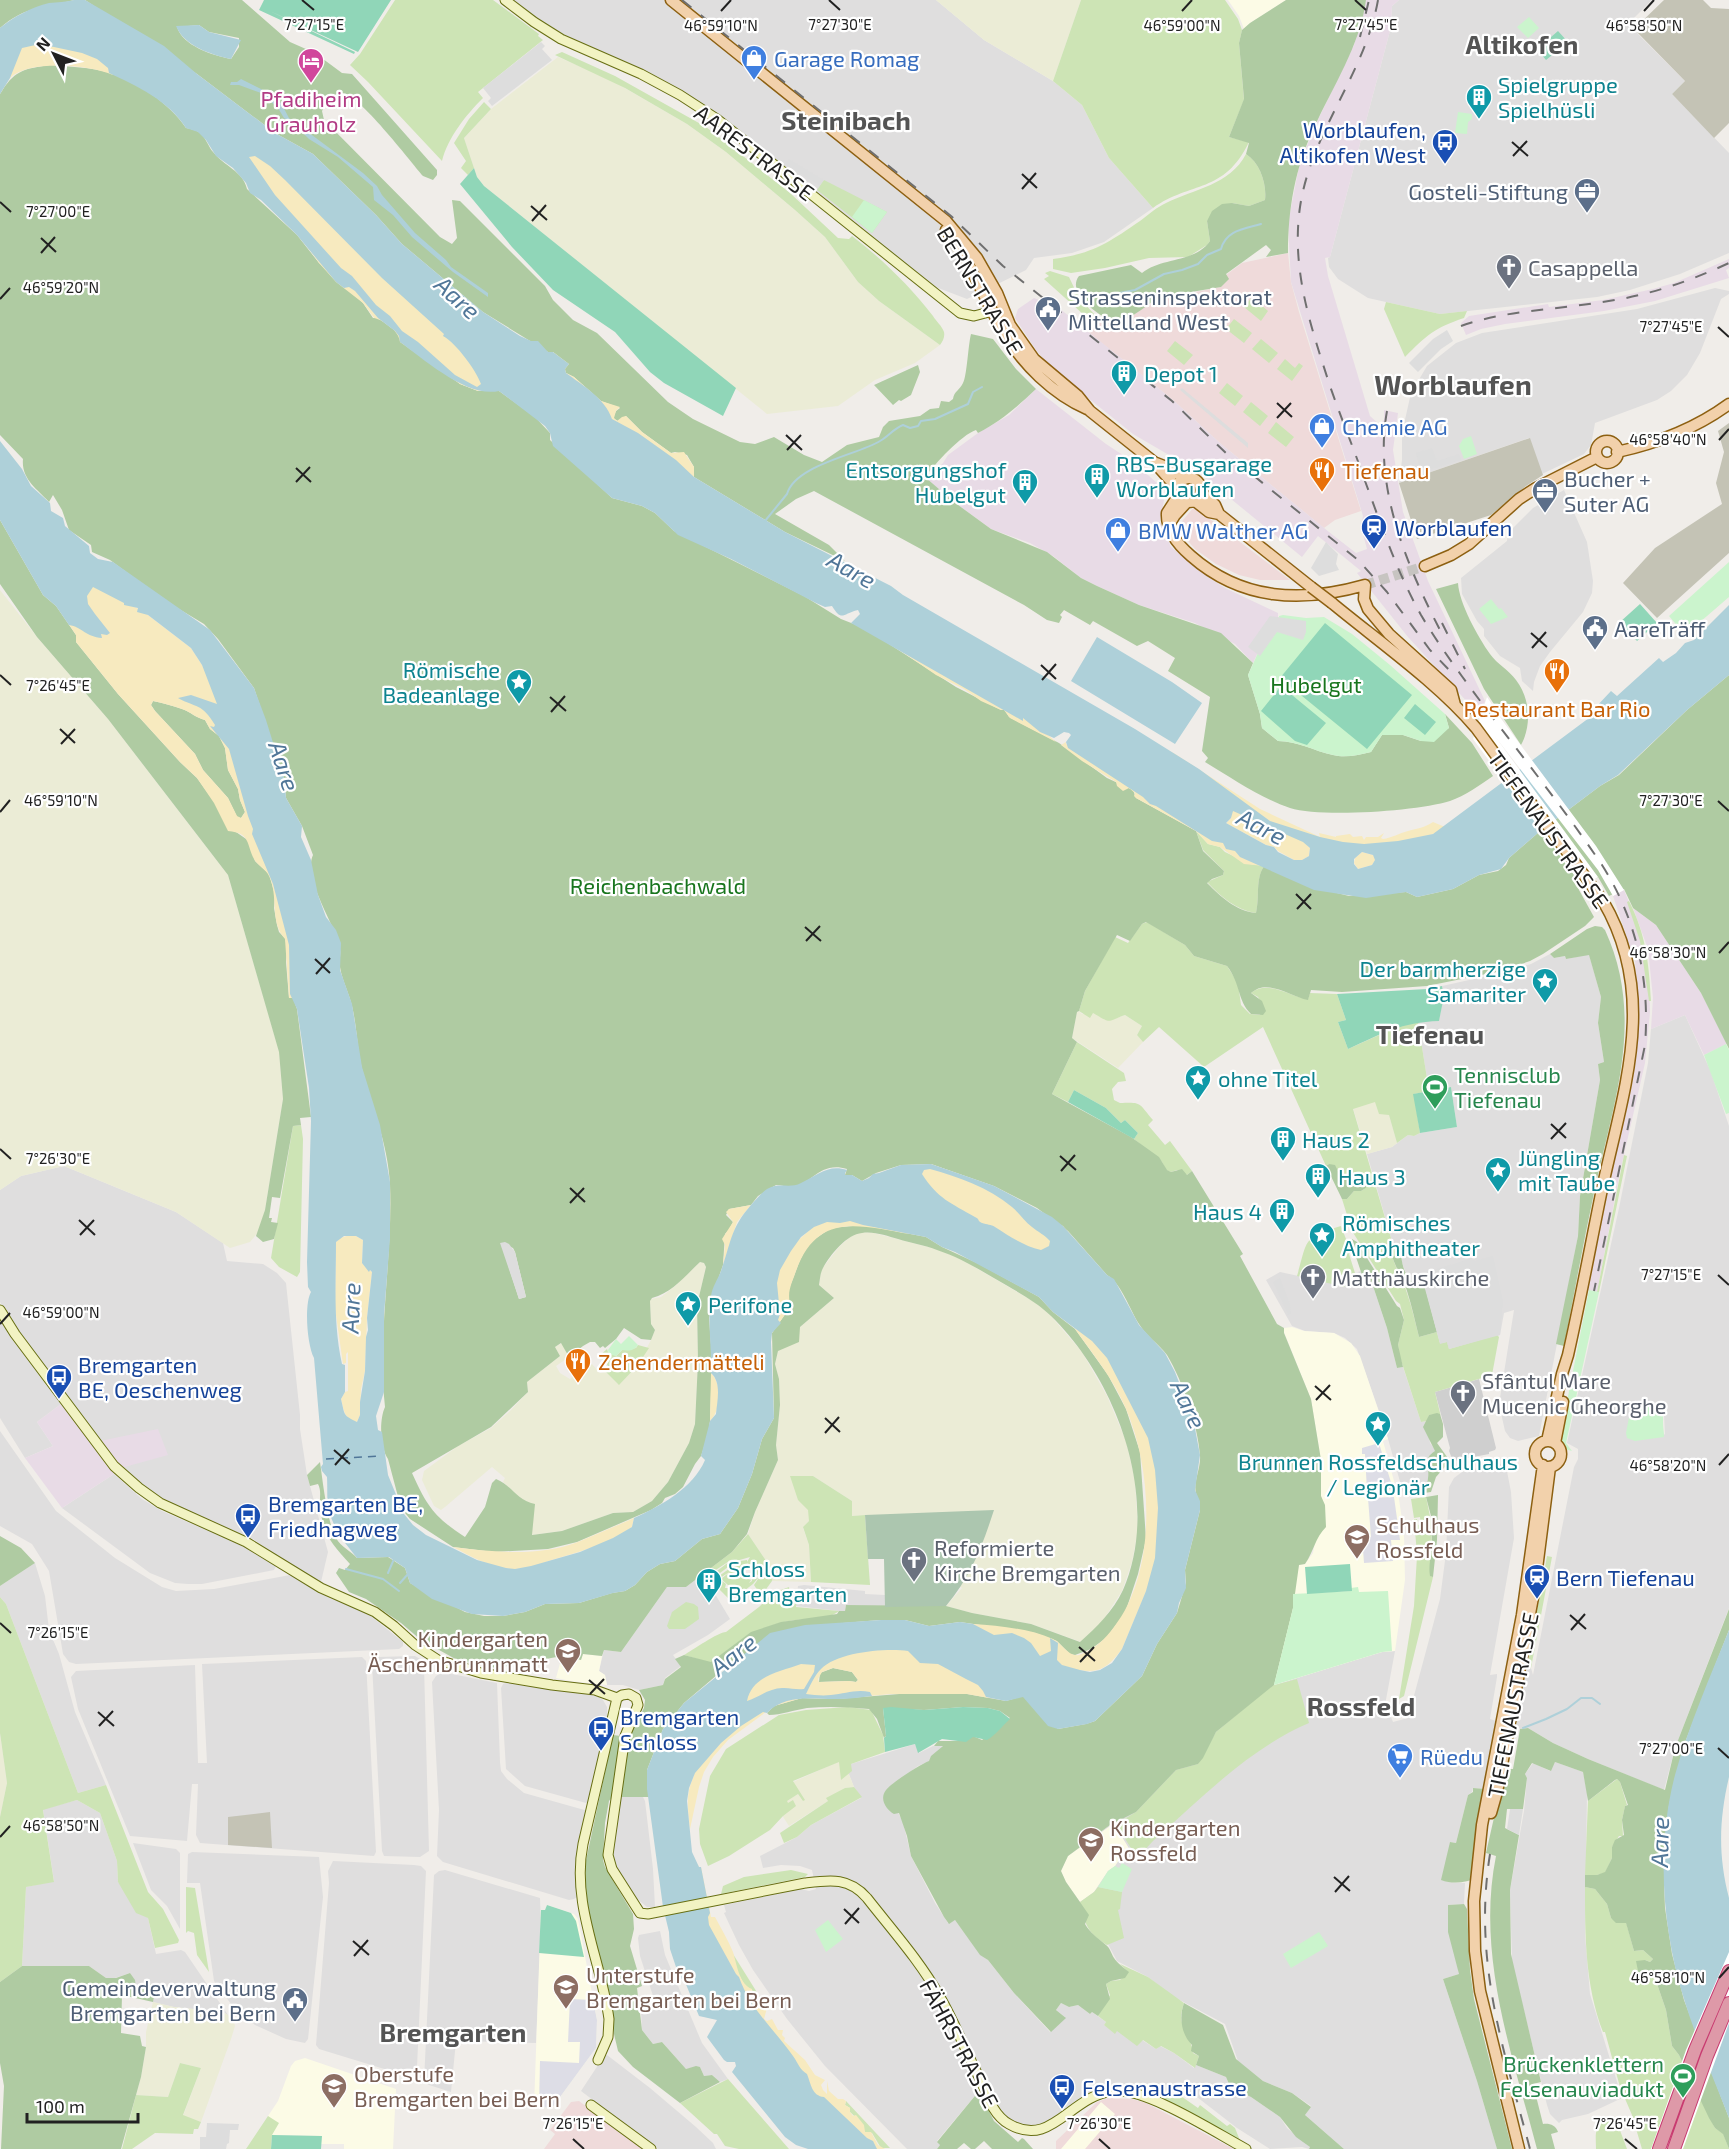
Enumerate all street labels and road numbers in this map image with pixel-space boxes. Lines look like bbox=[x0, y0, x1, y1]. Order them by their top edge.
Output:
street label: AARESTRASSE bbox=[690, 99, 820, 205]
street label: BERNSTRASSE bbox=[933, 221, 1029, 359]
street label: TIEFENAUSTRASSE bbox=[1483, 745, 1615, 913]
street label: TIEFENAUSTRASSE bbox=[1481, 1610, 1543, 1800]
street label: FÄHRSTRASSE bbox=[915, 1974, 1005, 2112]

